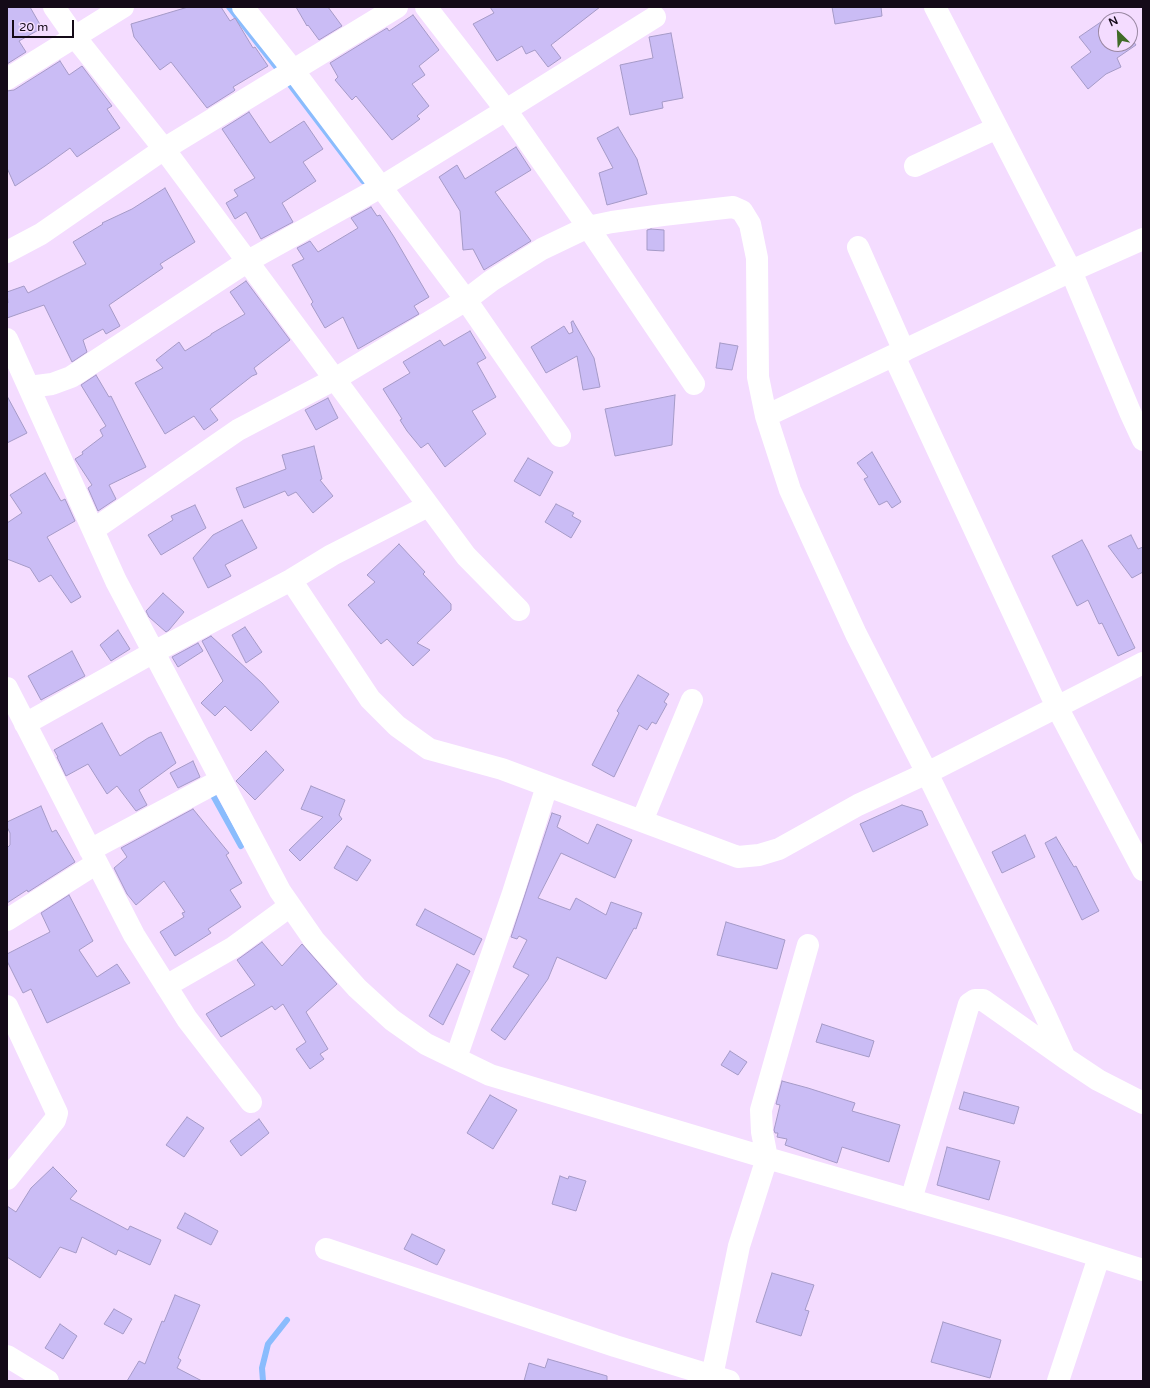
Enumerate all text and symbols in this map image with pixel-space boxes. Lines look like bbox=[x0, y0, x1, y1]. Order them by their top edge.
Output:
scale bar bbox=[14, 12, 76, 38]
north arrow bbox=[1098, 12, 1138, 52]
text: N bbox=[1107, 14, 1120, 29]
text: 20 m bbox=[19, 20, 48, 34]

